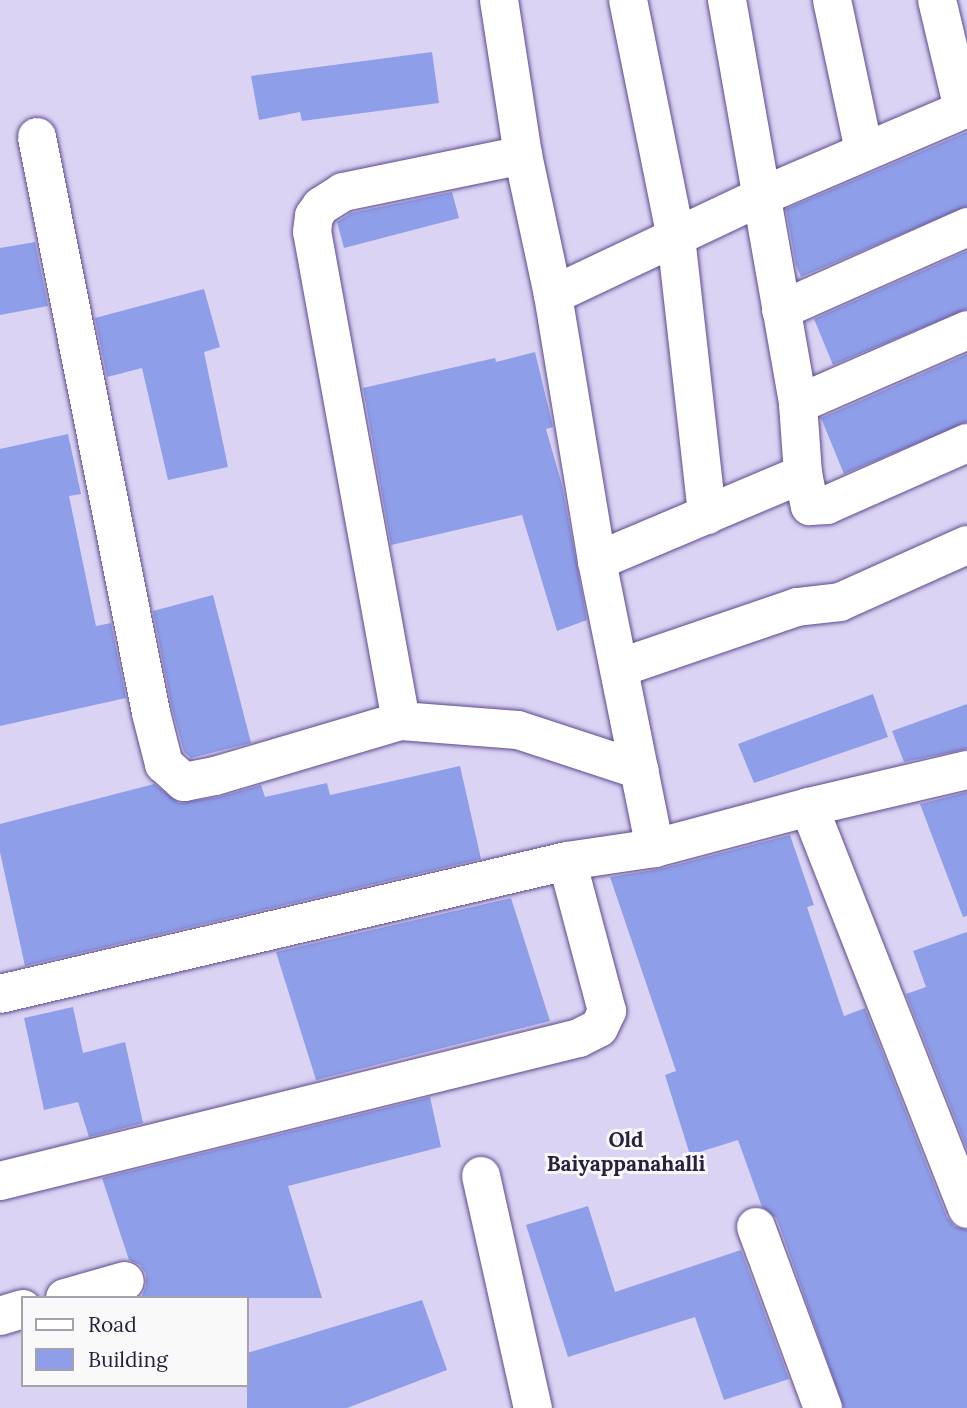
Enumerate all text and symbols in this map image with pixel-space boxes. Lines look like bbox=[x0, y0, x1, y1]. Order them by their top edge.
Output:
district label: Old Baiyappanahalli bbox=[547, 1127, 705, 1177]
legend bbox=[21, 1296, 248, 1387]
text: Road bbox=[88, 1311, 137, 1338]
text: Building bbox=[88, 1346, 168, 1373]

